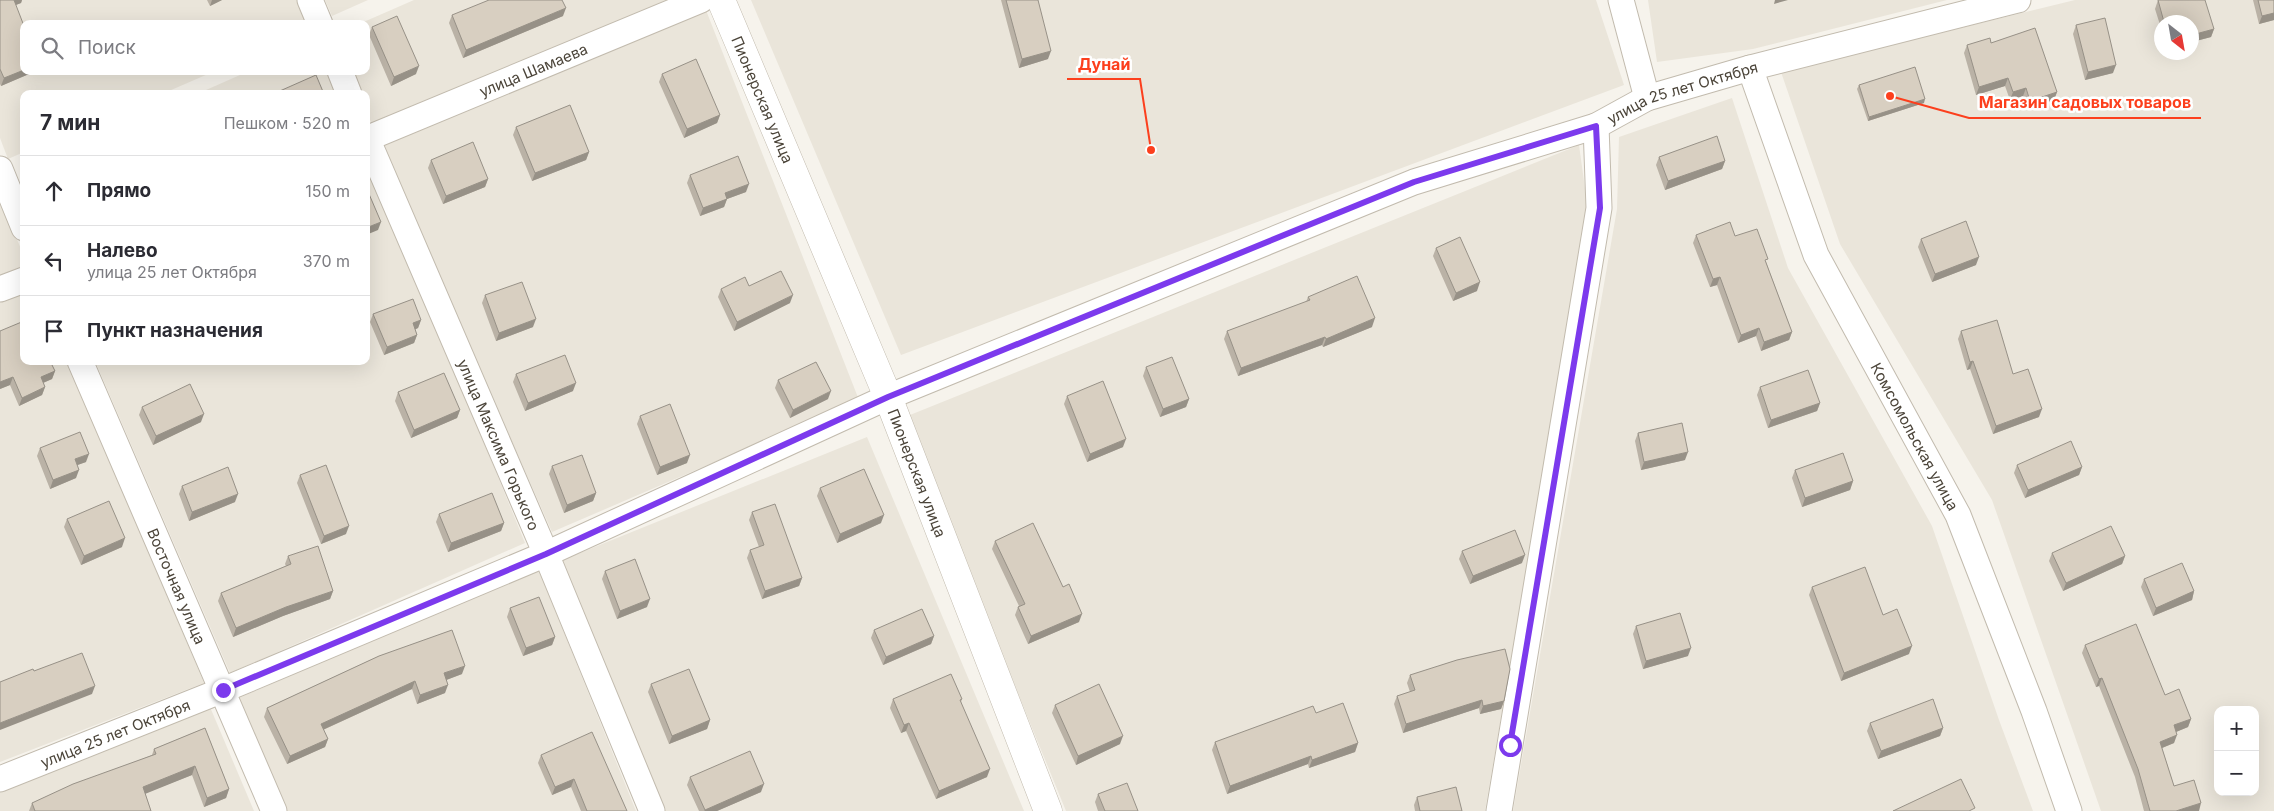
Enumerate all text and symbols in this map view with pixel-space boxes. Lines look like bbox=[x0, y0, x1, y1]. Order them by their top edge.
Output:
north arrow bbox=[2154, 15, 2199, 60]
search box bbox=[20, 20, 370, 75]
street label: Пионерская улица bbox=[728, 33, 798, 166]
icon: search bbox=[38, 34, 66, 62]
text: Поиск bbox=[78, 36, 136, 59]
street label: улица Шамаева bbox=[476, 39, 590, 101]
callout: Дунай bbox=[1067, 48, 1140, 79]
text: Дунай bbox=[1078, 54, 1130, 74]
street label: улица 25 лет Октября bbox=[1604, 57, 1760, 128]
callout: Магазин садовых товаров bbox=[1969, 87, 2201, 118]
text: Магазин садовых товаров bbox=[1979, 92, 2191, 112]
text: 7 мин bbox=[40, 110, 100, 135]
text: Пешком · 520 m bbox=[224, 113, 350, 133]
icon: ahead bbox=[40, 177, 68, 205]
text: Прямо bbox=[87, 179, 151, 202]
text: 150 m bbox=[305, 181, 350, 201]
text: Налево bbox=[87, 239, 158, 262]
icon: left bbox=[40, 247, 68, 275]
text: 370 m bbox=[303, 251, 350, 271]
text: улица 25 лет Октября bbox=[87, 262, 257, 282]
icon: arrive bbox=[40, 317, 68, 345]
text: Пункт назначения bbox=[87, 319, 263, 342]
street label: улица Максима Горького bbox=[454, 356, 544, 533]
street label: Комсомольская улица bbox=[1867, 359, 1963, 514]
street label: Пионерская улица bbox=[884, 406, 951, 540]
street label: Восточная улица bbox=[144, 525, 210, 647]
route end bbox=[212, 679, 235, 702]
street label: улица 25 лет Октября bbox=[38, 695, 193, 771]
map controls bbox=[2214, 706, 2259, 796]
button: + bbox=[2214, 706, 2259, 751]
route start bbox=[1499, 734, 1522, 757]
button: − bbox=[2214, 751, 2259, 796]

